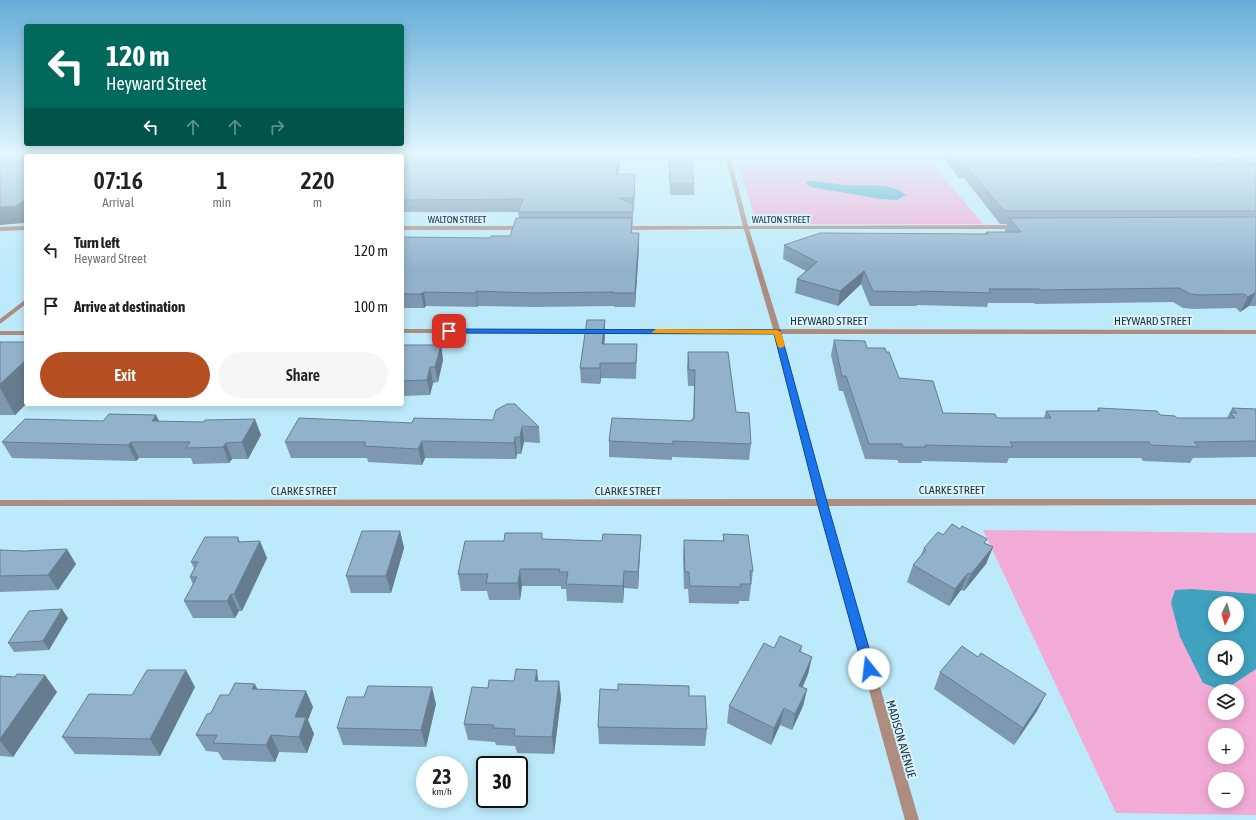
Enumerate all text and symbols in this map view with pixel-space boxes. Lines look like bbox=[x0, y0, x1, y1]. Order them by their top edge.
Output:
icon: left bbox=[40, 40, 92, 92]
text: 120 m bbox=[106, 40, 169, 72]
text: Heyward Street bbox=[106, 73, 207, 94]
icon: left bbox=[140, 116, 162, 138]
icon: ahead bbox=[182, 116, 204, 138]
icon: ahead bbox=[224, 116, 246, 138]
icon: right bbox=[266, 116, 288, 138]
text: 07:16 bbox=[94, 167, 143, 194]
text: 1 bbox=[216, 167, 227, 194]
text: 220 bbox=[301, 167, 334, 194]
text: Arrival bbox=[102, 195, 134, 210]
text: min bbox=[212, 195, 231, 210]
text: m bbox=[313, 195, 322, 210]
street label: WALTON STREET bbox=[428, 214, 487, 225]
street label: WALTON STREET bbox=[752, 214, 811, 225]
text: Turn left bbox=[74, 234, 120, 251]
icon: left bbox=[40, 239, 62, 261]
text: 120 m bbox=[354, 242, 388, 259]
text: Heyward Street bbox=[74, 251, 147, 266]
icon: arrive bbox=[40, 295, 62, 317]
text: Arrive at destination bbox=[74, 298, 185, 315]
text: 100 m bbox=[354, 298, 388, 315]
pin bbox=[432, 314, 466, 348]
street label: HEYWARD STREET bbox=[790, 314, 869, 328]
street label: HEYWARD STREET bbox=[1114, 314, 1193, 328]
icon: arrive bbox=[438, 320, 460, 342]
button: Exit bbox=[40, 352, 210, 398]
button: Share bbox=[218, 352, 388, 398]
street label: CLARKE STREET bbox=[919, 483, 986, 497]
street label: CLARKE STREET bbox=[271, 484, 338, 498]
street label: CLARKE STREET bbox=[595, 484, 662, 498]
north arrow bbox=[1208, 596, 1244, 632]
map controls bbox=[1208, 596, 1244, 808]
button: sound bbox=[1208, 640, 1244, 676]
position arrow bbox=[848, 648, 890, 690]
button: layers bbox=[1208, 684, 1244, 720]
street label: MADISON AVENUE bbox=[883, 698, 919, 780]
button: + bbox=[1208, 728, 1244, 764]
speed limit sign: 30 bbox=[476, 756, 528, 808]
text: 23 bbox=[433, 765, 451, 788]
button: − bbox=[1208, 772, 1244, 808]
text: km/h bbox=[432, 786, 452, 797]

